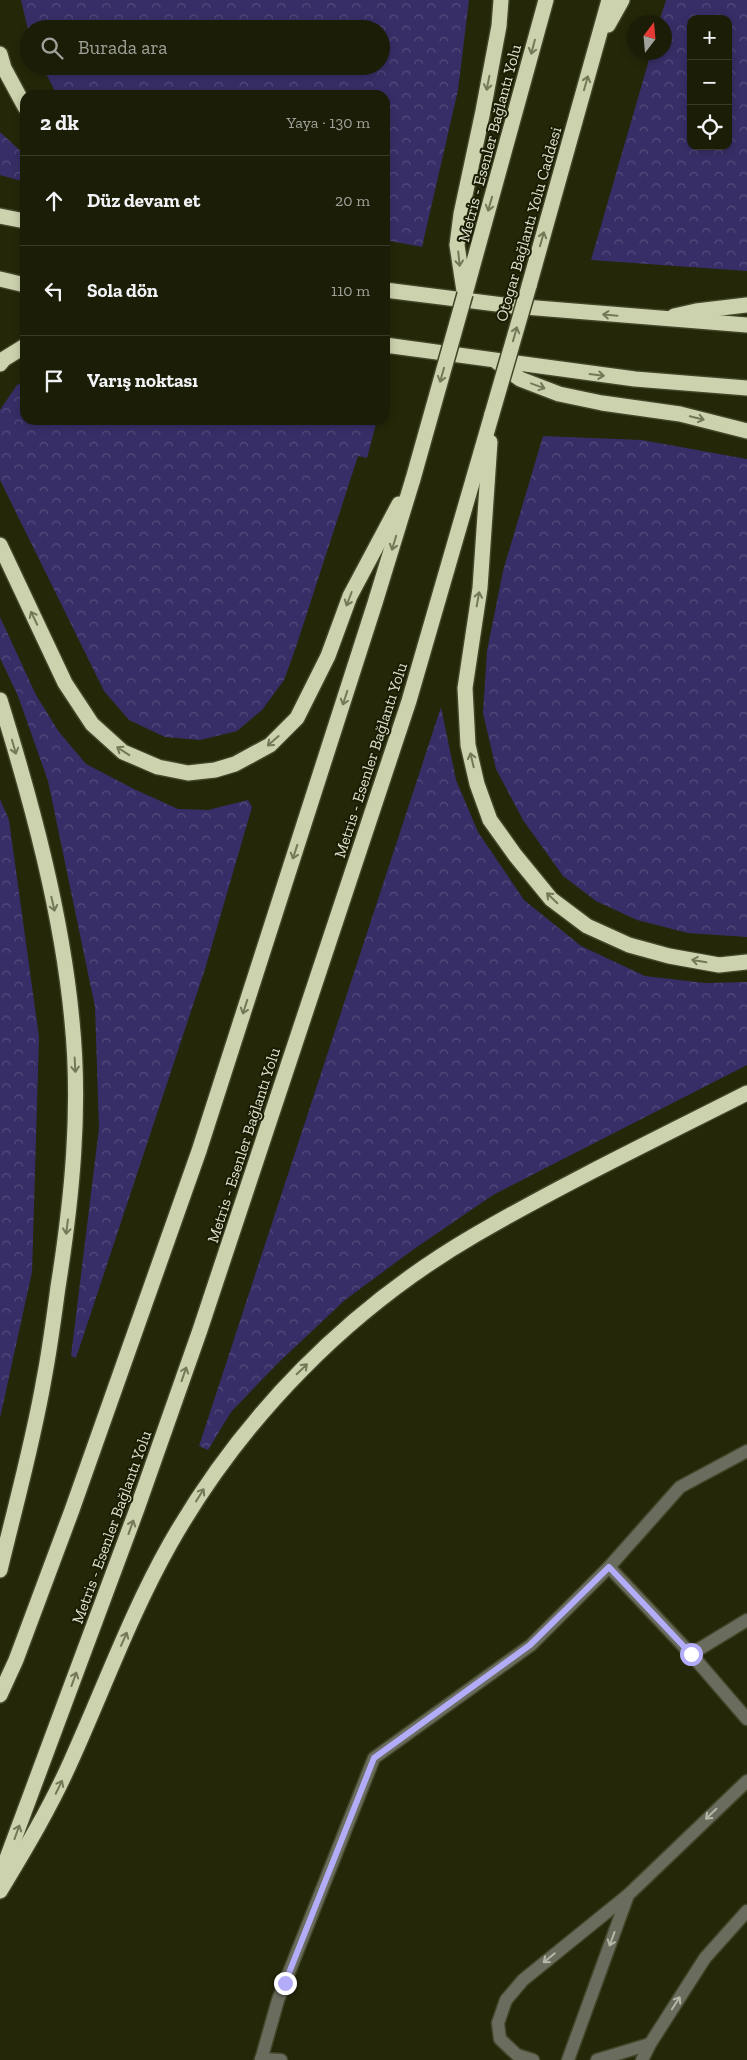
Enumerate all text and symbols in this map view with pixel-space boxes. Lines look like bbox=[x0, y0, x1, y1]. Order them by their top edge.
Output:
north arrow bbox=[627, 15, 672, 60]
map controls bbox=[687, 15, 732, 150]
button: + bbox=[687, 15, 732, 60]
search box bbox=[20, 20, 390, 75]
icon: search bbox=[38, 34, 66, 62]
text: Burada ara bbox=[78, 36, 168, 59]
one-way arrow bbox=[528, 39, 538, 55]
street label: Metris - Esenler Bağlantı Yolu bbox=[454, 42, 525, 244]
button: − bbox=[687, 60, 732, 105]
one-way arrow bbox=[483, 74, 493, 90]
one-way arrow bbox=[582, 75, 591, 91]
button: locate bbox=[687, 105, 732, 150]
text: 2 dk bbox=[40, 110, 79, 135]
text: Yaya · 130 m bbox=[287, 113, 370, 132]
street label: Otogar Bağlantı Yolu Caddesi bbox=[492, 124, 566, 324]
icon: ahead bbox=[40, 187, 68, 215]
text: Düz devam et bbox=[87, 189, 200, 212]
text: 20 m bbox=[335, 191, 370, 210]
one-way arrow bbox=[485, 195, 494, 211]
one-way arrow bbox=[538, 232, 547, 248]
one-way arrow bbox=[454, 251, 464, 267]
icon: left bbox=[40, 277, 68, 305]
text: Sola dön bbox=[87, 279, 158, 302]
text: 110 m bbox=[331, 281, 370, 300]
one-way arrow bbox=[603, 310, 619, 320]
one-way arrow bbox=[511, 326, 520, 342]
icon: arrive bbox=[40, 367, 68, 395]
one-way arrow bbox=[437, 367, 446, 383]
text: Varış noktası bbox=[87, 369, 198, 392]
one-way arrow bbox=[588, 370, 604, 380]
one-way arrow bbox=[529, 382, 545, 391]
one-way arrow bbox=[688, 414, 704, 423]
one-way arrow bbox=[388, 534, 398, 550]
one-way arrow bbox=[344, 591, 353, 607]
one-way arrow bbox=[474, 592, 484, 608]
one-way arrow bbox=[28, 611, 38, 626]
street label: Metris - Esenler Bağlantı Yolu bbox=[330, 660, 411, 860]
one-way arrow bbox=[340, 689, 349, 705]
one-way arrow bbox=[267, 735, 280, 746]
one-way arrow bbox=[10, 738, 20, 754]
one-way arrow bbox=[117, 745, 131, 755]
one-way arrow bbox=[467, 753, 476, 769]
one-way arrow bbox=[290, 844, 299, 860]
one-way arrow bbox=[545, 892, 558, 904]
one-way arrow bbox=[49, 896, 58, 912]
one-way arrow bbox=[691, 956, 707, 966]
one-way arrow bbox=[240, 999, 249, 1014]
street label: Metris - Esenler Bağlantı Yolu bbox=[203, 1045, 284, 1245]
one-way arrow bbox=[70, 1057, 79, 1073]
one-way arrow bbox=[62, 1219, 72, 1235]
one-way arrow bbox=[296, 1363, 308, 1375]
one-way arrow bbox=[180, 1366, 190, 1382]
street label: Metris - Esenler Bağlantı Yolu bbox=[68, 1428, 155, 1626]
one-way arrow bbox=[195, 1489, 205, 1503]
one-way arrow bbox=[126, 1520, 136, 1535]
one-way arrow bbox=[119, 1632, 129, 1647]
route start bbox=[680, 1643, 703, 1666]
one-way arrow bbox=[70, 1672, 79, 1688]
one-way arrow bbox=[54, 1780, 64, 1795]
one-way arrow bbox=[705, 1808, 717, 1820]
one-way arrow bbox=[13, 1824, 22, 1840]
one-way arrow bbox=[607, 1931, 616, 1946]
one-way arrow bbox=[543, 1953, 556, 1964]
route end bbox=[274, 1972, 297, 1995]
one-way arrow bbox=[672, 1996, 682, 2010]

